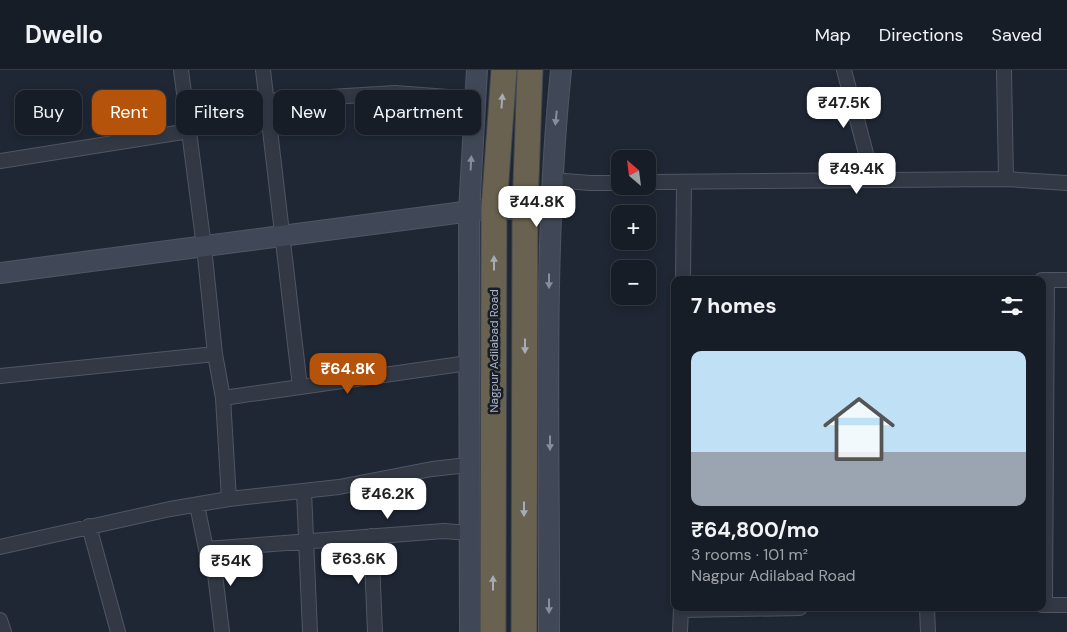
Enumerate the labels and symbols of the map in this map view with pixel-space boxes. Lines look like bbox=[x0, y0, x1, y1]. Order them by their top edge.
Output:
pin: ₹47.5K bbox=[803, 87, 885, 129]
one-way arrow bbox=[498, 93, 506, 109]
one-way arrow bbox=[552, 111, 560, 127]
north arrow bbox=[611, 150, 656, 195]
pin: ₹49.4K bbox=[816, 152, 898, 195]
one-way arrow bbox=[468, 155, 476, 171]
pin: ₹44.8K bbox=[496, 186, 578, 228]
one-way arrow bbox=[490, 255, 498, 271]
one-way arrow bbox=[545, 273, 553, 289]
street label: Nagpur Adilabad Road bbox=[486, 289, 502, 413]
one-way arrow bbox=[521, 338, 529, 354]
pin: ₹64.8K bbox=[307, 352, 389, 395]
one-way arrow bbox=[546, 436, 554, 452]
pin: ₹46.2K bbox=[347, 478, 429, 520]
one-way arrow bbox=[520, 501, 528, 517]
pin: ₹63.6K bbox=[318, 542, 400, 585]
pin: ₹54K bbox=[201, 544, 261, 587]
one-way arrow bbox=[489, 575, 497, 591]
one-way arrow bbox=[545, 598, 553, 614]

